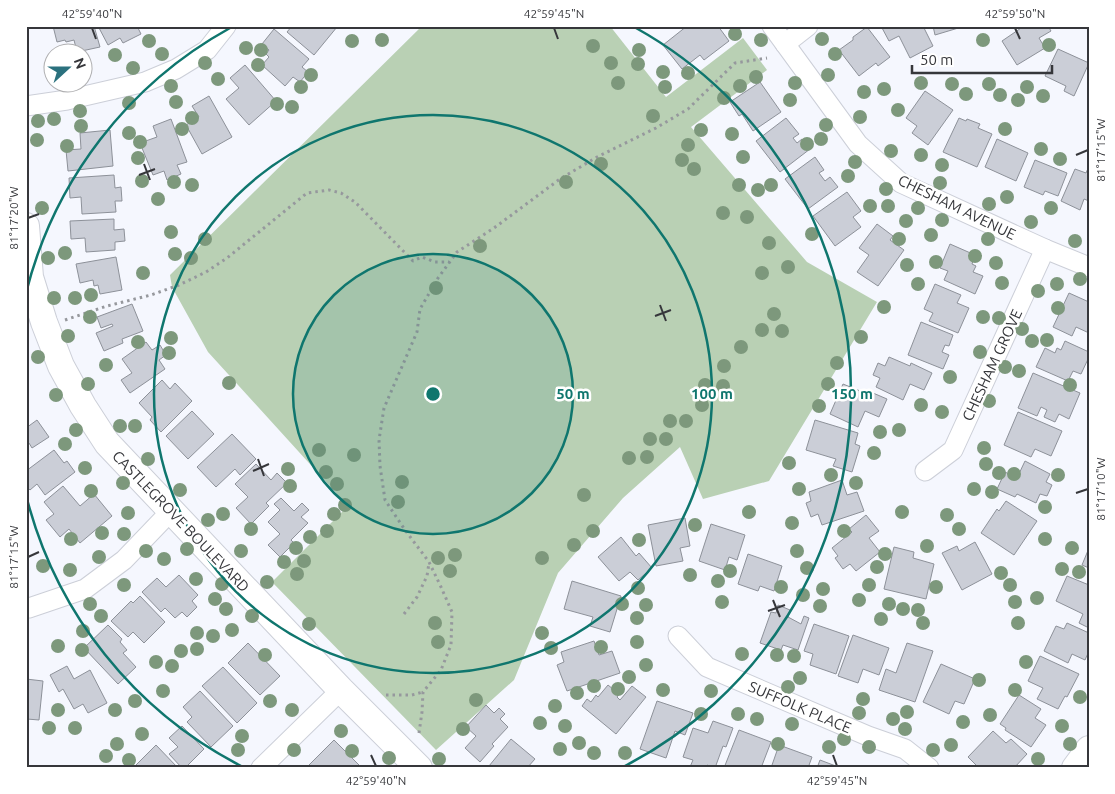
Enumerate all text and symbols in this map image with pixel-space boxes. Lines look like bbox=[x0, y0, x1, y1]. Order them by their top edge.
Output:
text: 42°59'40"N bbox=[62, 7, 122, 20]
text: 42°59'45"N bbox=[524, 7, 584, 20]
text: 42°59'50"N bbox=[985, 7, 1045, 20]
north arrow bbox=[42, 42, 92, 92]
scale bar bbox=[912, 42, 1052, 74]
text: 50 m bbox=[920, 51, 953, 68]
text: N bbox=[71, 56, 89, 71]
text: 81°17'15"W bbox=[1094, 118, 1107, 182]
street label: CHESHAM AVENUE bbox=[895, 171, 1019, 243]
text: 81°17'20"W bbox=[7, 186, 20, 250]
street label: CHESHAM GROVE bbox=[959, 306, 1025, 424]
centre of rings bbox=[424, 385, 442, 403]
text: 50 m bbox=[556, 385, 590, 402]
text: 100 m bbox=[691, 385, 733, 402]
text: 150 m bbox=[831, 385, 873, 402]
street label: CASTLEGROVE BOULEVARD bbox=[109, 447, 253, 595]
text: 81°17'10"W bbox=[1094, 457, 1107, 521]
text: 81°17'15"W bbox=[7, 525, 20, 589]
street label: SUFFOLK PLACE bbox=[746, 678, 854, 736]
text: 42°59'40"N bbox=[346, 774, 406, 787]
text: 42°59'45"N bbox=[807, 774, 867, 787]

